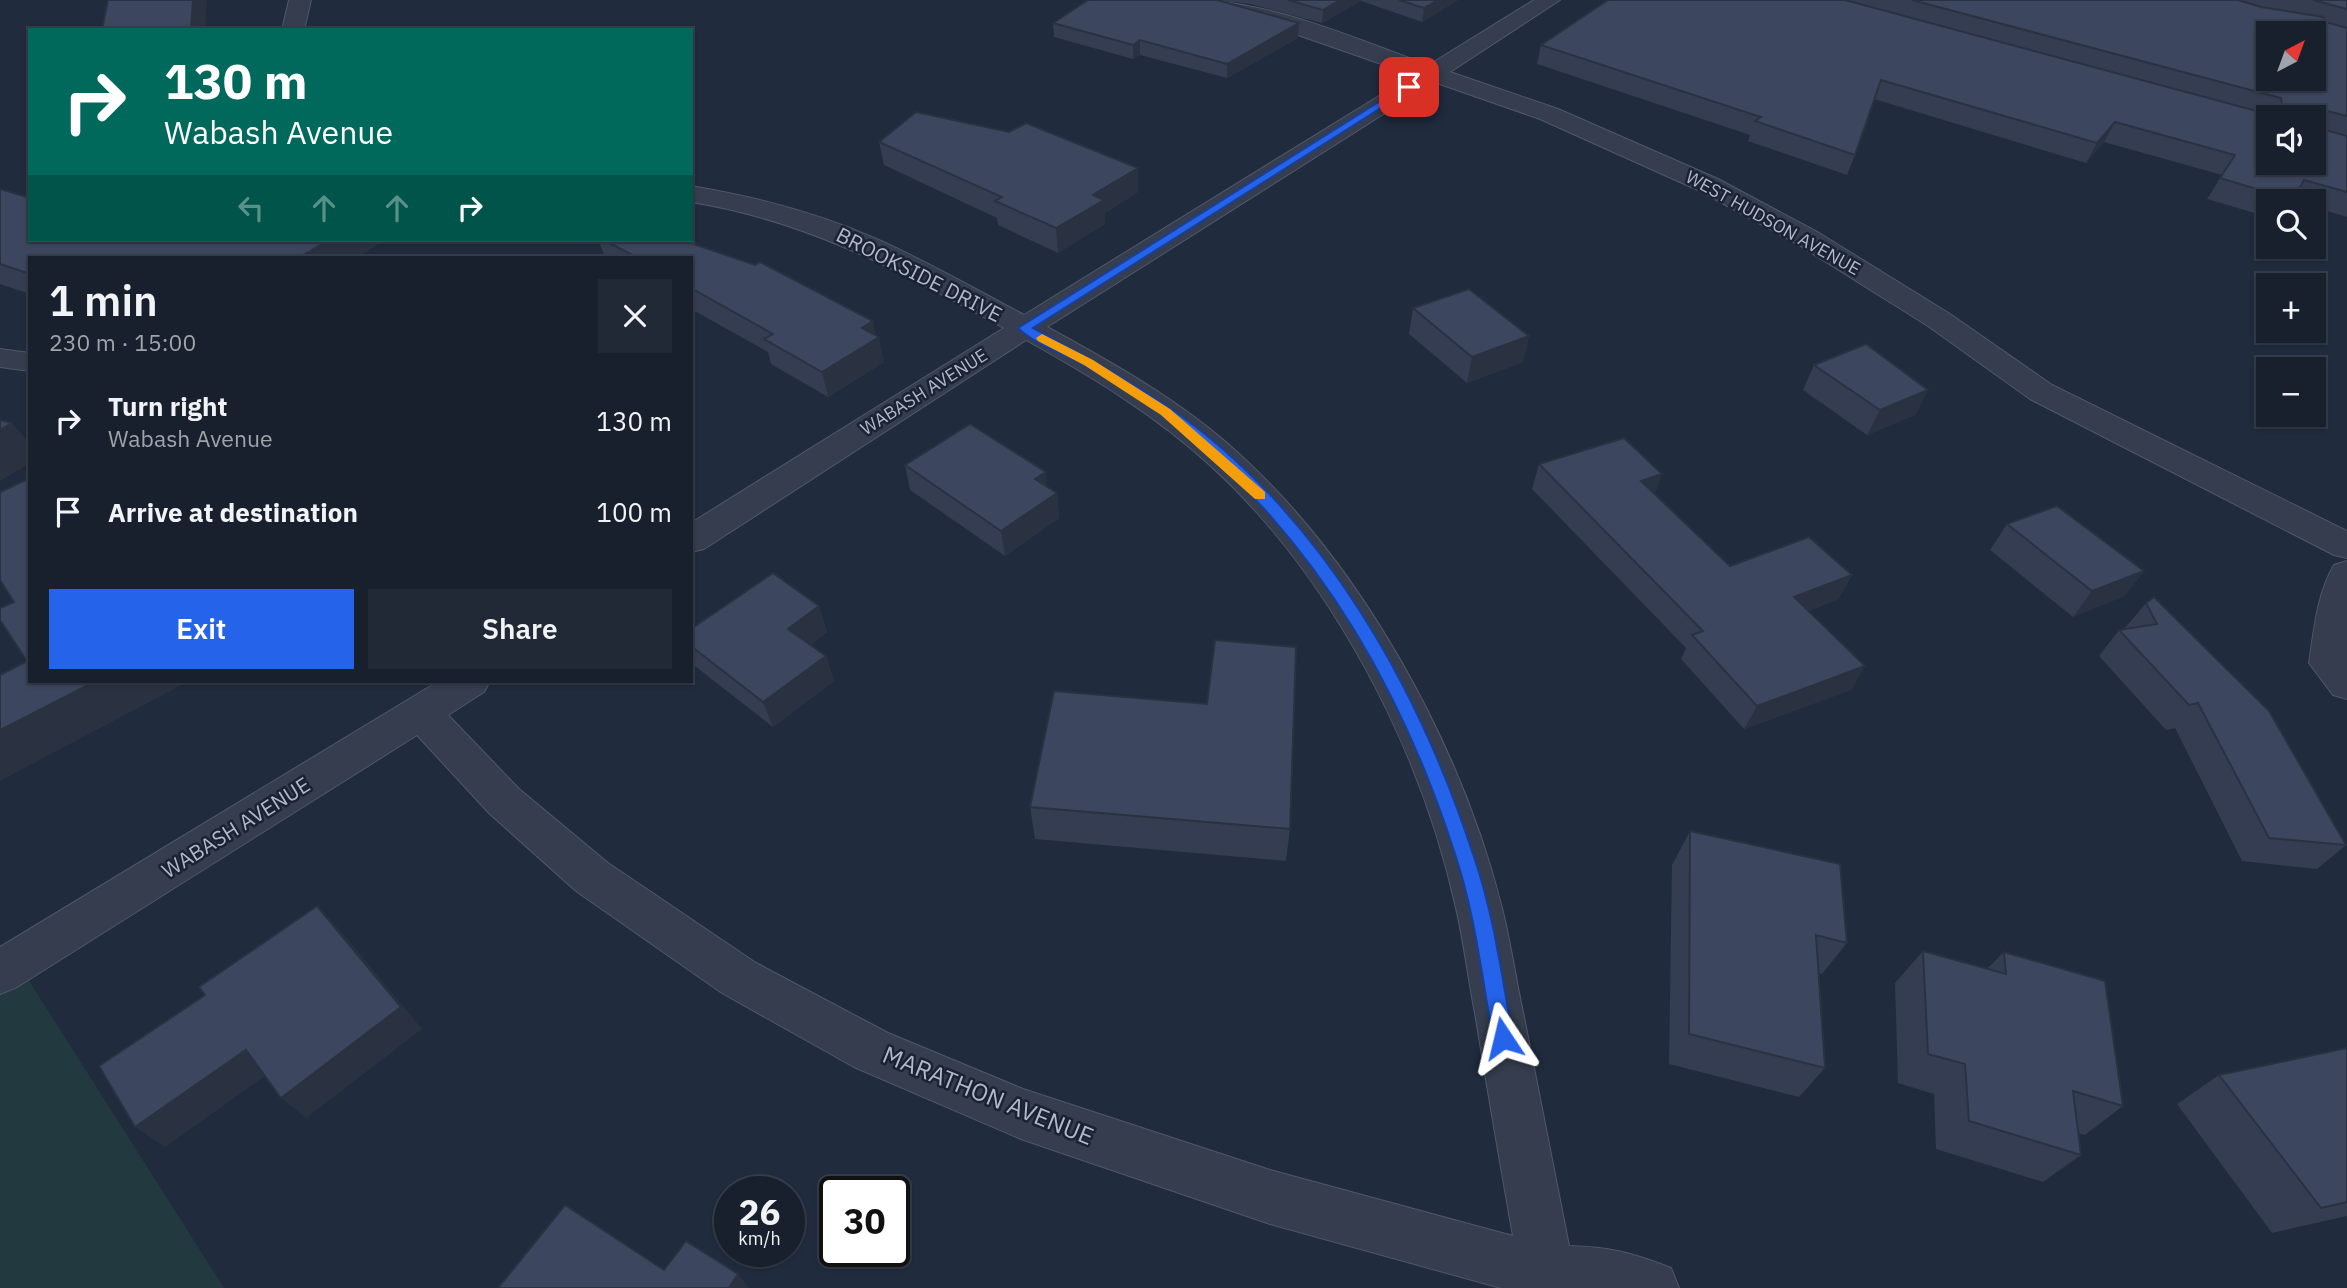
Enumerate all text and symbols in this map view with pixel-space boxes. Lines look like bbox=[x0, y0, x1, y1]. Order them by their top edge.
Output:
north arrow bbox=[2256, 21, 2326, 91]
map controls bbox=[2256, 21, 2326, 427]
text: 130 m bbox=[164, 49, 308, 112]
icon: right bbox=[49, 56, 140, 147]
pin bbox=[1379, 57, 1439, 117]
icon: arrive bbox=[1390, 68, 1428, 106]
button: sound bbox=[2256, 105, 2326, 175]
text: Wabash Avenue bbox=[164, 111, 393, 153]
street label: WEST HUDSON AVENUE bbox=[1682, 165, 1865, 280]
icon: left bbox=[232, 189, 270, 227]
icon: ahead bbox=[305, 189, 343, 227]
icon: ahead bbox=[378, 189, 416, 227]
icon: right bbox=[451, 189, 489, 227]
button: search bbox=[2256, 189, 2326, 259]
street label: BROOKSIDE DRIVE bbox=[832, 220, 1007, 328]
text: 1 min bbox=[49, 273, 158, 328]
button: + bbox=[2256, 273, 2326, 343]
button: close bbox=[598, 279, 672, 353]
text: 230 m · 15:00 bbox=[49, 327, 196, 357]
street label: WABASH AVENUE bbox=[856, 343, 992, 440]
button: − bbox=[2256, 357, 2326, 427]
text: Turn right bbox=[108, 389, 227, 423]
icon: right bbox=[49, 402, 87, 440]
text: 130 m bbox=[596, 404, 672, 438]
text: Wabash Avenue bbox=[108, 423, 273, 453]
icon: arrive bbox=[49, 493, 87, 531]
text: Arrive at destination bbox=[108, 495, 358, 529]
text: 100 m bbox=[596, 495, 672, 529]
button: Exit bbox=[49, 589, 354, 669]
button: Share bbox=[368, 589, 672, 669]
street label: WABASH AVENUE bbox=[156, 770, 315, 884]
position arrow bbox=[1466, 1001, 1540, 1075]
street label: MARATHON AVENUE bbox=[878, 1038, 1099, 1152]
speed limit sign: 30 bbox=[819, 1176, 910, 1267]
text: 26 bbox=[738, 1189, 781, 1235]
text: km/h bbox=[738, 1227, 781, 1250]

